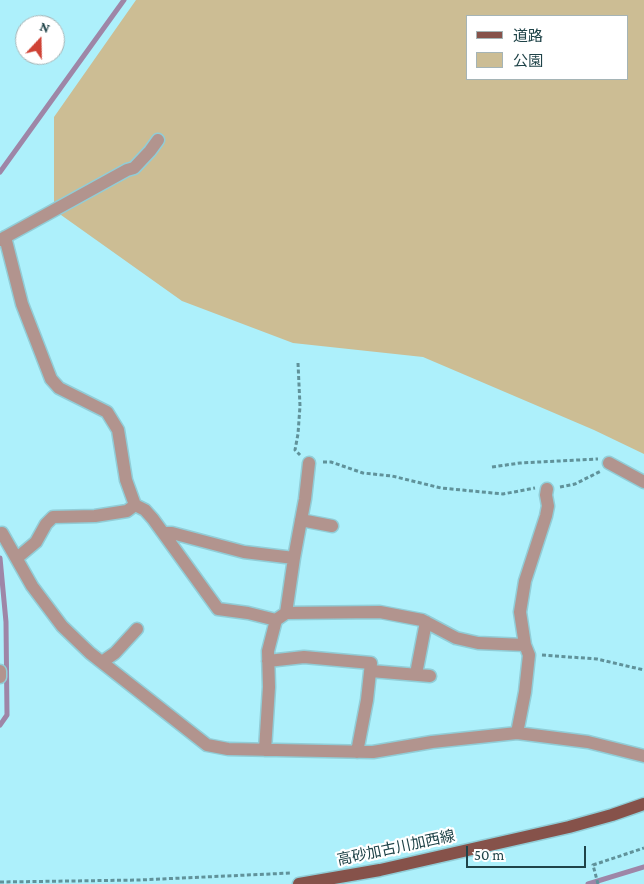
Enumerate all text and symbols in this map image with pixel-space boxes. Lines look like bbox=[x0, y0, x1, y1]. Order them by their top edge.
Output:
north arrow bbox=[15, 15, 65, 65]
legend bbox=[467, 15, 629, 80]
text: N bbox=[38, 18, 52, 36]
text: 道路 bbox=[513, 28, 543, 44]
text: 公園 bbox=[513, 53, 543, 69]
street label: 高砂加古川加西線 bbox=[335, 827, 457, 869]
scale bar bbox=[469, 836, 589, 868]
text: 50 m bbox=[474, 847, 504, 863]

